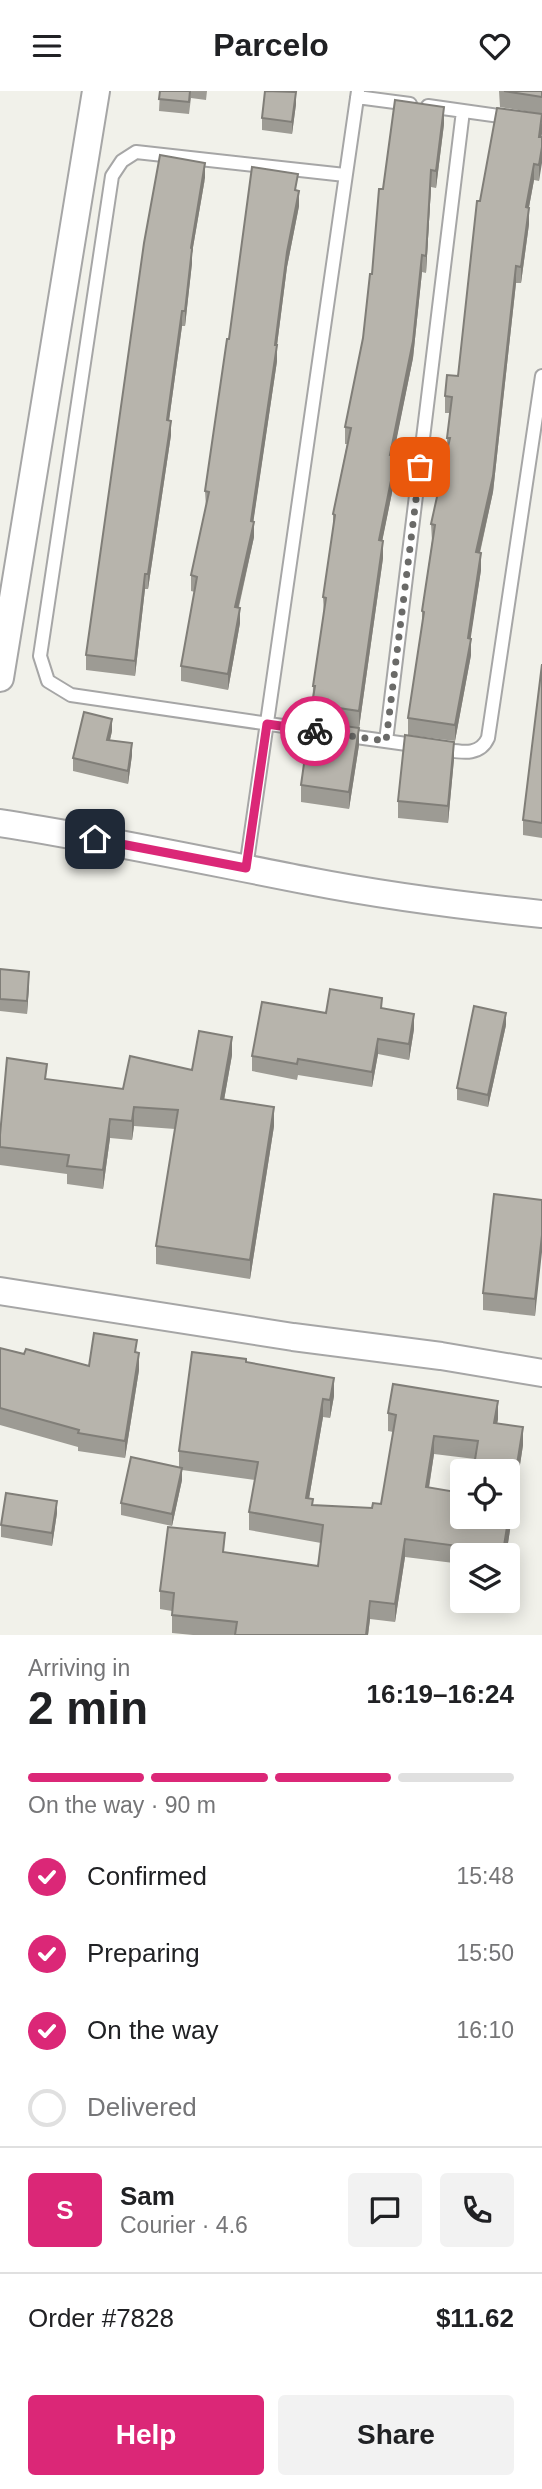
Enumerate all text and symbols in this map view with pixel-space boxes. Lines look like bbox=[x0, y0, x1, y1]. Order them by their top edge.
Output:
icon: menu bbox=[28, 27, 66, 65]
text: Parcelo bbox=[213, 27, 329, 63]
icon: heart bbox=[476, 27, 514, 65]
pin bbox=[390, 437, 450, 497]
icon: bag bbox=[401, 448, 439, 486]
courier bbox=[280, 696, 350, 766]
icon: bike bbox=[296, 712, 334, 750]
pin bbox=[65, 809, 125, 869]
icon: home bbox=[76, 820, 114, 858]
map controls bbox=[450, 1459, 520, 1613]
button: locate bbox=[450, 1459, 520, 1529]
button: layers bbox=[450, 1543, 520, 1613]
text: Arriving in bbox=[28, 1655, 130, 1681]
text: 16:19–16:24 bbox=[367, 1679, 514, 1709]
text: 2 min bbox=[28, 1682, 148, 1734]
text: On the way · 90 m bbox=[28, 1792, 216, 1818]
icon: check bbox=[28, 1858, 66, 1896]
text: Confirmed bbox=[87, 1861, 207, 1891]
text: 15:48 bbox=[456, 1863, 514, 1889]
icon: check bbox=[28, 1935, 66, 1973]
text: Preparing bbox=[87, 1938, 200, 1968]
text: 15:50 bbox=[456, 1940, 514, 1966]
icon: check bbox=[28, 2012, 66, 2050]
text: On the way bbox=[87, 2015, 219, 2045]
text: 16:10 bbox=[456, 2017, 514, 2043]
text: Delivered bbox=[87, 2092, 197, 2122]
button: chat bbox=[348, 2173, 422, 2247]
button: phone bbox=[440, 2173, 514, 2247]
text: Sam bbox=[120, 2181, 175, 2211]
text: S bbox=[56, 2195, 74, 2225]
text: Courier · 4.6 bbox=[120, 2212, 248, 2238]
text: Order #7828 bbox=[28, 2303, 174, 2333]
text: $11.62 bbox=[436, 2303, 514, 2333]
button: Help bbox=[28, 2395, 264, 2475]
button: Share bbox=[278, 2395, 514, 2475]

